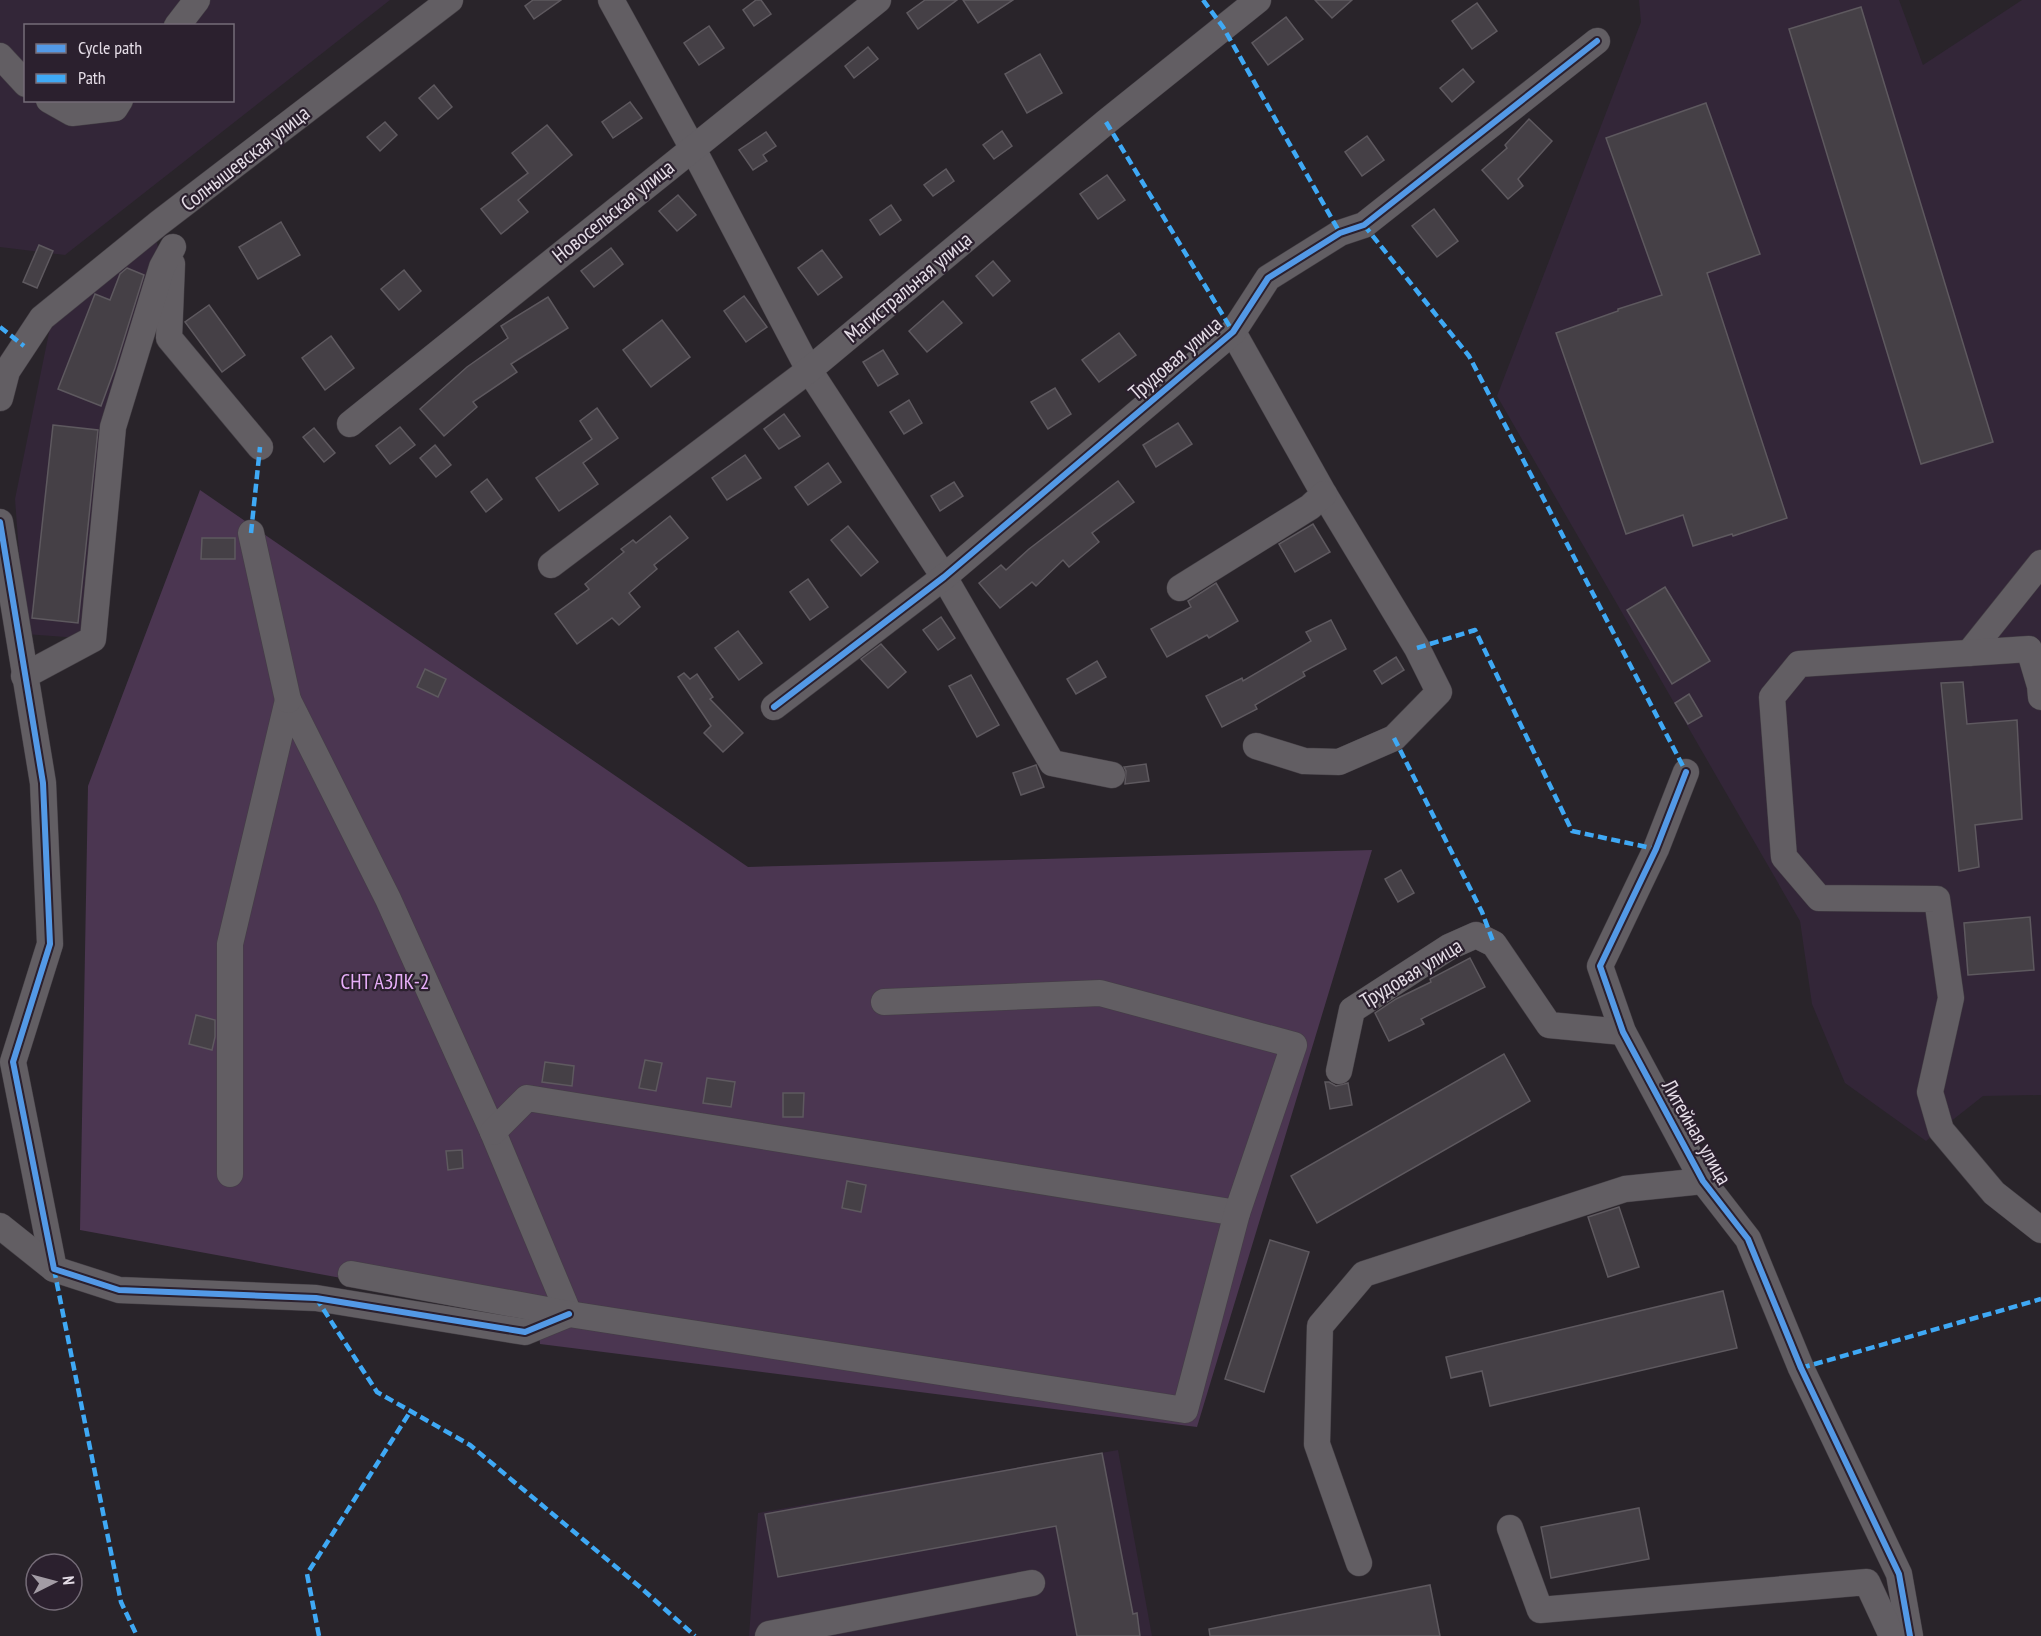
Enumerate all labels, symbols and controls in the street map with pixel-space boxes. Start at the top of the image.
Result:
legend [24,24,234,102]
text: Cycle path [78,36,142,59]
text: Path [78,66,106,89]
street label: Солнышевская улица [175,99,315,217]
street label: Новосельская улица [547,154,679,268]
street label: Магистральная улица [839,226,977,348]
street label: Трудовая улица [1123,310,1227,406]
street label: Трудовая улица [1355,932,1467,1014]
park label: СНТ АЗЛК-2 [341,968,429,995]
street label: Литейная улица [1656,1074,1738,1189]
north arrow [24,1552,84,1612]
text: N [59,1575,79,1586]

